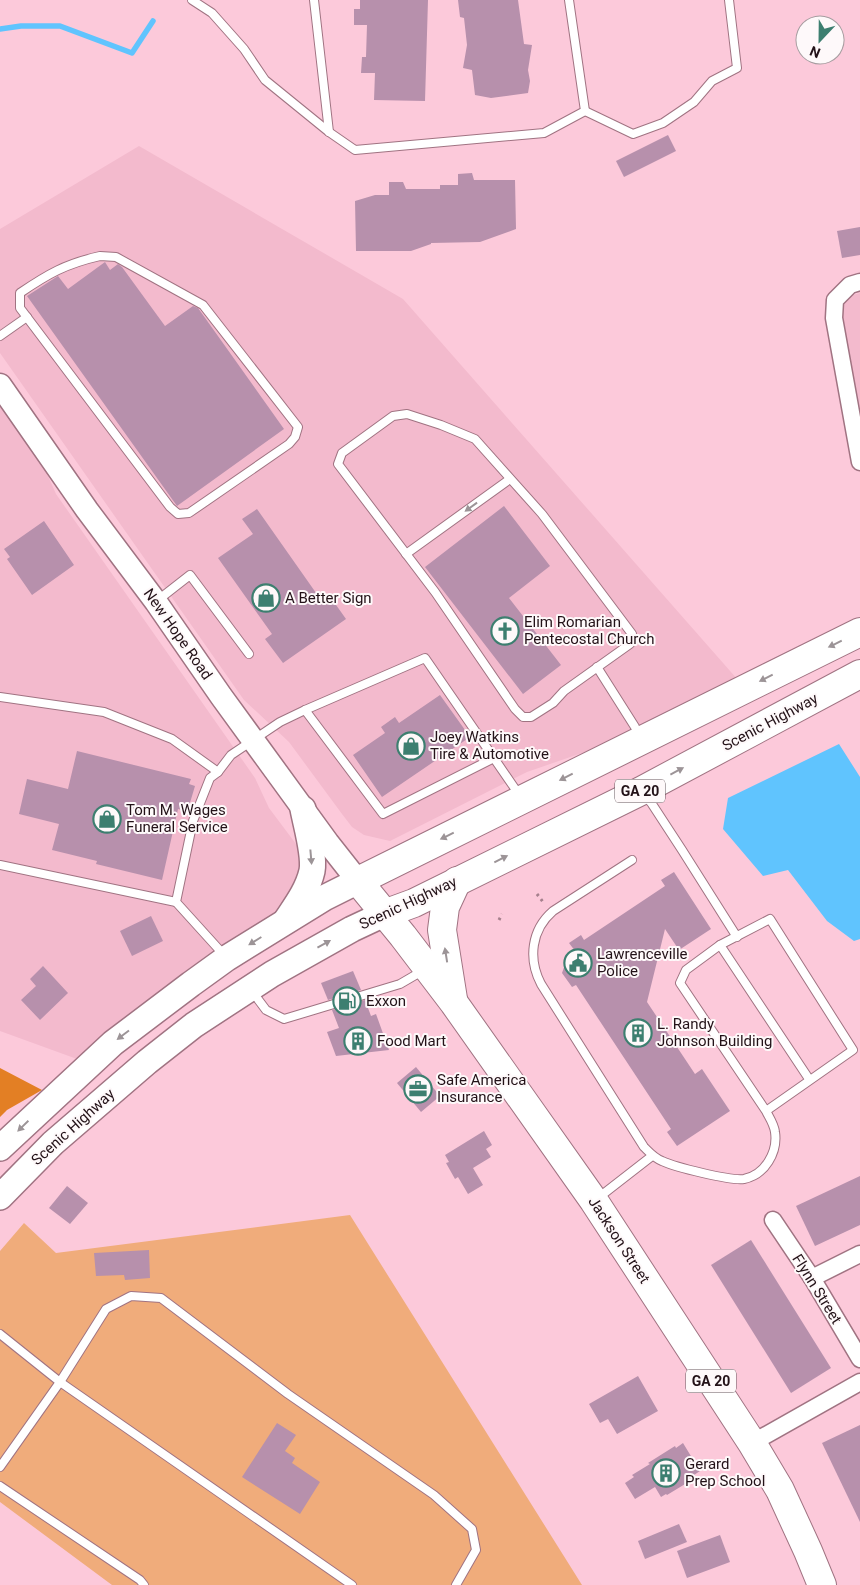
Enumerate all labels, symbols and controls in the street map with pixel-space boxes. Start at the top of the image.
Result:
north arrow [795,15,845,65]
text: N [808,43,823,61]
one-way arrow [464,502,478,512]
shop icon: A Better Sign [251,583,281,613]
street label: New Hope Road [140,585,216,683]
place label: A Better Sign [285,589,372,607]
place label: Elim Romarian Pentecostal Church [524,613,654,648]
church icon: Elim Romarian Pentecostal Church [490,616,520,646]
one-way arrow [828,640,842,648]
one-way arrow [759,674,773,682]
street label: Scenic Highway [719,689,821,755]
place label: Joey Watkins Tire & Automotive [430,728,549,763]
shop icon: Joey Watkins Tire & Automotive [396,731,426,761]
one-way arrow [670,767,684,775]
one-way arrow [558,773,573,781]
road number: GA 20 [615,779,665,802]
place label: Tom M. Wages Funeral Service [126,801,228,836]
shop icon: Tom M. Wages Funeral Service [92,804,122,834]
one-way arrow [440,832,454,840]
one-way arrow [308,849,316,865]
one-way arrow [493,855,508,863]
street label: Scenic Highway [356,873,460,933]
one-way arrow [249,936,262,945]
one-way arrow [318,940,331,949]
place label: Lawrenceville Police [597,945,688,980]
one-way arrow [441,946,449,962]
public building icon: Lawrenceville Police [563,948,593,978]
fuel station icon: Exxon [332,986,362,1016]
place label: Exxon [366,992,406,1010]
place label: L. Randy Johnson Building [657,1015,772,1050]
building icon: L. Randy Johnson Building [623,1018,653,1048]
building icon: Food Mart [343,1026,373,1056]
one-way arrow [116,1030,130,1040]
place label: Food Mart [377,1032,446,1050]
place label: Safe America Insurance [437,1071,526,1106]
office icon: Safe America Insurance [403,1074,433,1104]
street label: Scenic Highway [28,1085,118,1169]
one-way arrow [17,1120,29,1132]
street label: Jackson Street [584,1193,654,1287]
street label: Flynn Street [788,1251,846,1327]
road number: GA 20 [686,1370,736,1392]
place label: Gerard Prep School [685,1455,765,1490]
building icon: Gerard Prep School [651,1458,681,1488]

